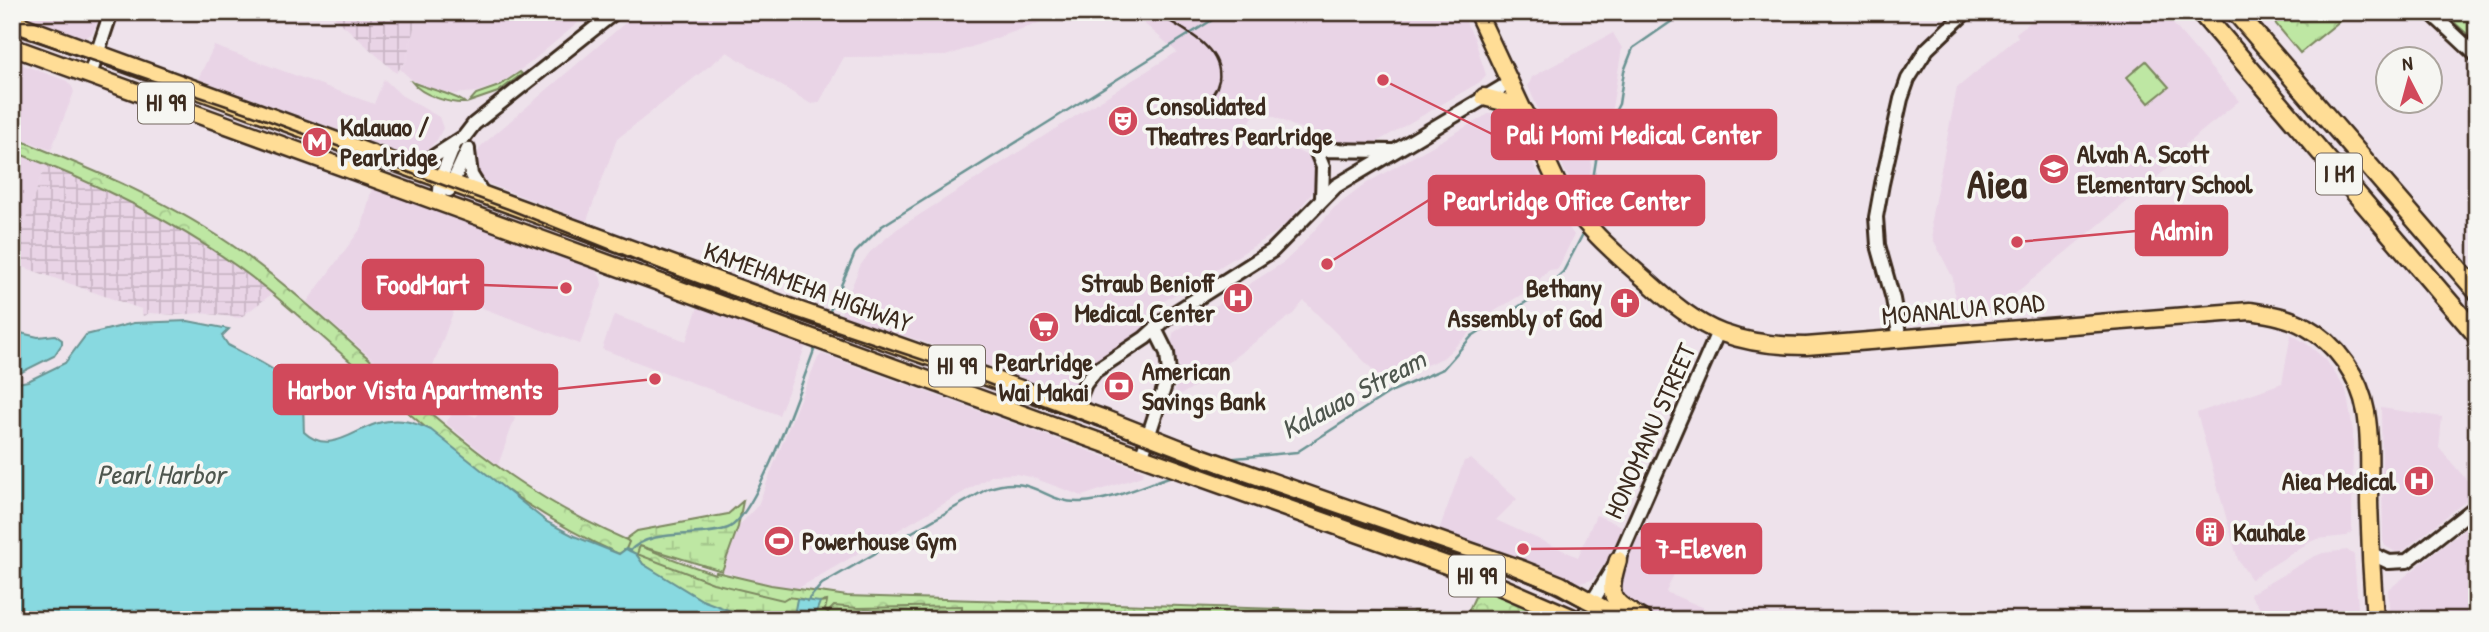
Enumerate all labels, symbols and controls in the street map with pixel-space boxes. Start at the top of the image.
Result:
north arrow [2374,46,2444,116]
text: N [2401,50,2414,77]
road number: HI 99 [138,82,194,124]
place label: Consolidated Theatres Pearlridge [1145,88,1333,154]
theatre icon: Consolidated Theatres Pearlridge [1106,104,1140,138]
place label: Kalauao / Pearlridge [340,109,439,175]
callout: Pali Momi Medical Center [1492,110,1776,159]
text: Pali Momi Medical Center [1506,115,1762,153]
metro station icon: Kalauao / Pearlridge [300,125,334,159]
place label: Alvah A. Scott Elementary School [2077,136,2254,202]
school or university icon: Alvah A. Scott Elementary School [2037,152,2071,186]
road number: I H1 [2316,154,2362,194]
district label: Aiea [1967,156,2027,210]
callout: Pearlridge Office Center [1429,176,1704,225]
text: Pearlridge Office Center [1443,181,1691,220]
callout: Admin [2136,206,2227,255]
text: Admin [2151,211,2213,249]
street label: KAMEHAMEHA HIGHWAY [699,233,918,341]
callout: FoodMart [363,260,483,309]
text: FoodMart [376,265,470,303]
place label: Straub Benioff Medical Center [1074,265,1216,330]
place label: Bethany Assembly of God [1448,270,1603,336]
hospital icon: Straub Benioff Medical Center [1221,281,1255,315]
street label: MOANALUA ROAD [1880,284,2046,333]
church icon: Bethany Assembly of God [1608,286,1642,320]
supermarket icon: Pearlridge Wai Makai [1027,310,1061,344]
street label: HONOMANU STREET [1595,337,1704,524]
water label: Kalauao Stream [1274,340,1433,448]
place label: Pearlridge Wai Makai [995,344,1094,409]
road number: HI 99 [929,346,985,386]
place label: American Savings Bank [1142,353,1266,419]
callout: Harbor Vista Apartments [274,365,557,414]
bank icon: American Savings Bank [1102,369,1136,403]
text: Harbor Vista Apartments [287,370,543,409]
water label: Pearl Harbor [97,455,229,493]
place label: Aiea Medical [2282,463,2397,498]
hospital icon: Aiea Medical [2402,464,2436,498]
place label: Kauhale [2233,514,2306,549]
building icon: Kauhale [2193,515,2227,549]
place label: Powerhouse Gym [802,523,957,559]
sports icon: Powerhouse Gym [762,524,796,558]
callout: 7-Eleven [1642,524,1761,573]
text: 7-Eleven [1654,529,1747,567]
road number: HI 99 [1449,556,1505,596]

